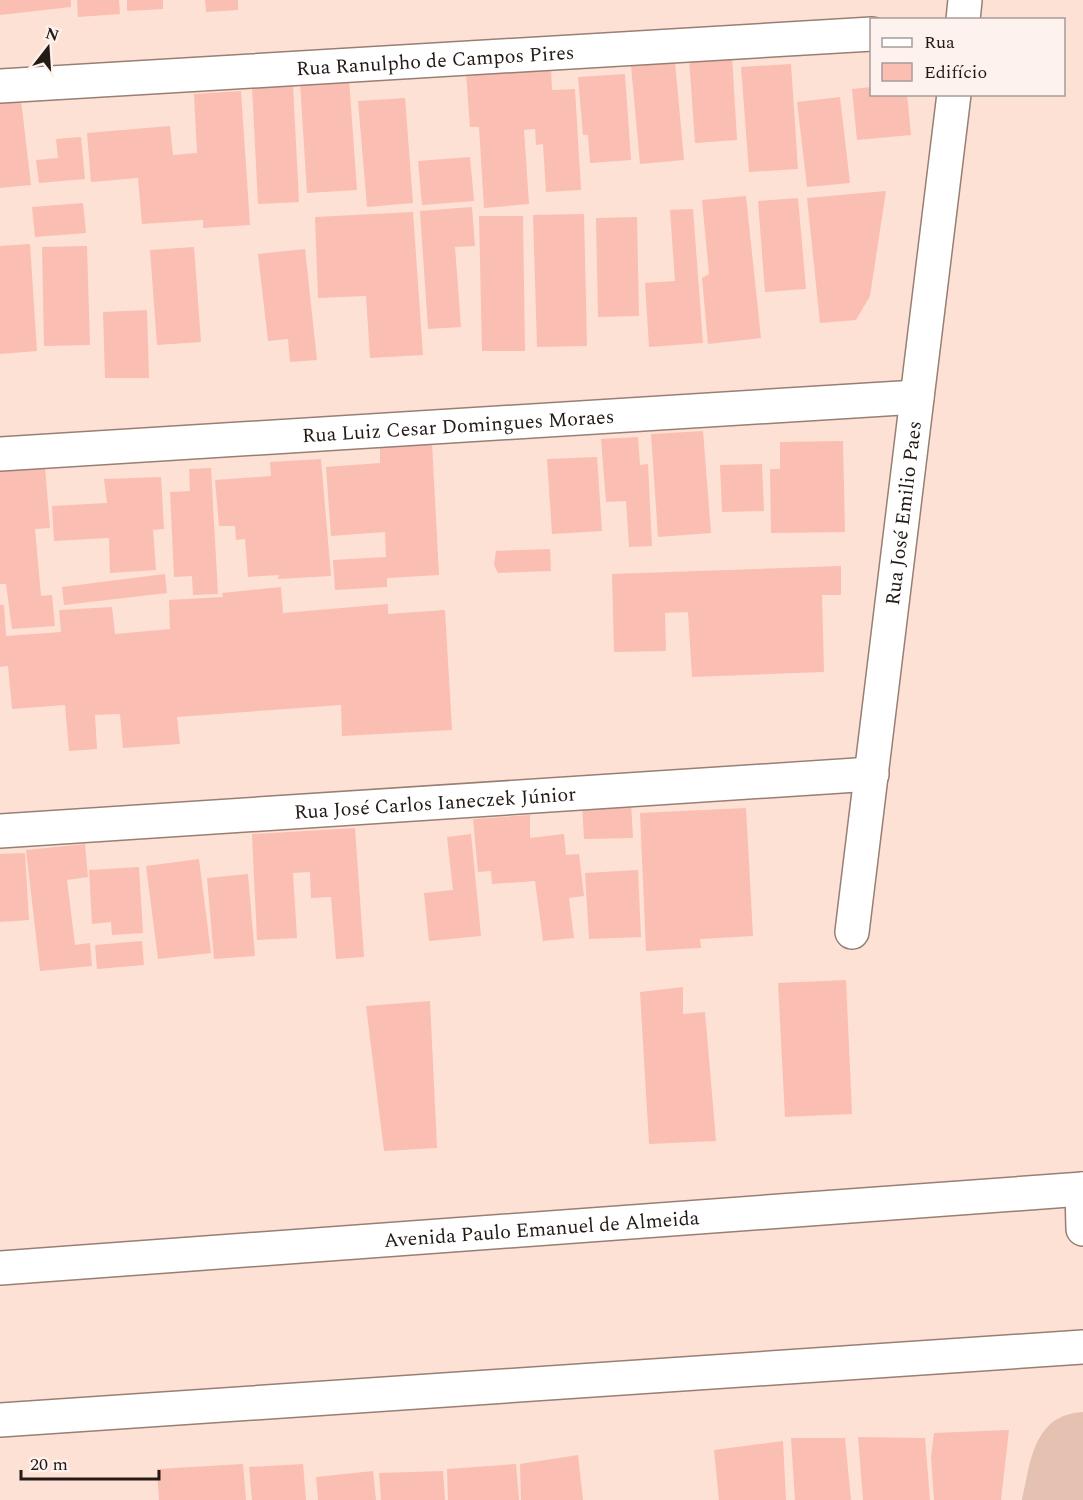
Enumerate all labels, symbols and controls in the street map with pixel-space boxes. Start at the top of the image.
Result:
north arrow [18,18,78,78]
legend [870,18,1065,96]
text: N [42,21,62,48]
text: Rua [924,29,955,56]
street label: Rua Ranulpho de Campos Pires [295,38,575,84]
text: Edifício [924,59,987,86]
street label: Rua Luiz Cesar Domingues Moraes [301,402,615,451]
street label: Rua José Emilio Paes [878,419,930,607]
street label: Rua José Carlos Ianeczek Júnior [293,779,577,828]
street label: Avenida Paulo Emanuel de Almeida [383,1203,701,1256]
scale bar [21,1443,159,1481]
text: 20 m [30,1451,68,1478]

